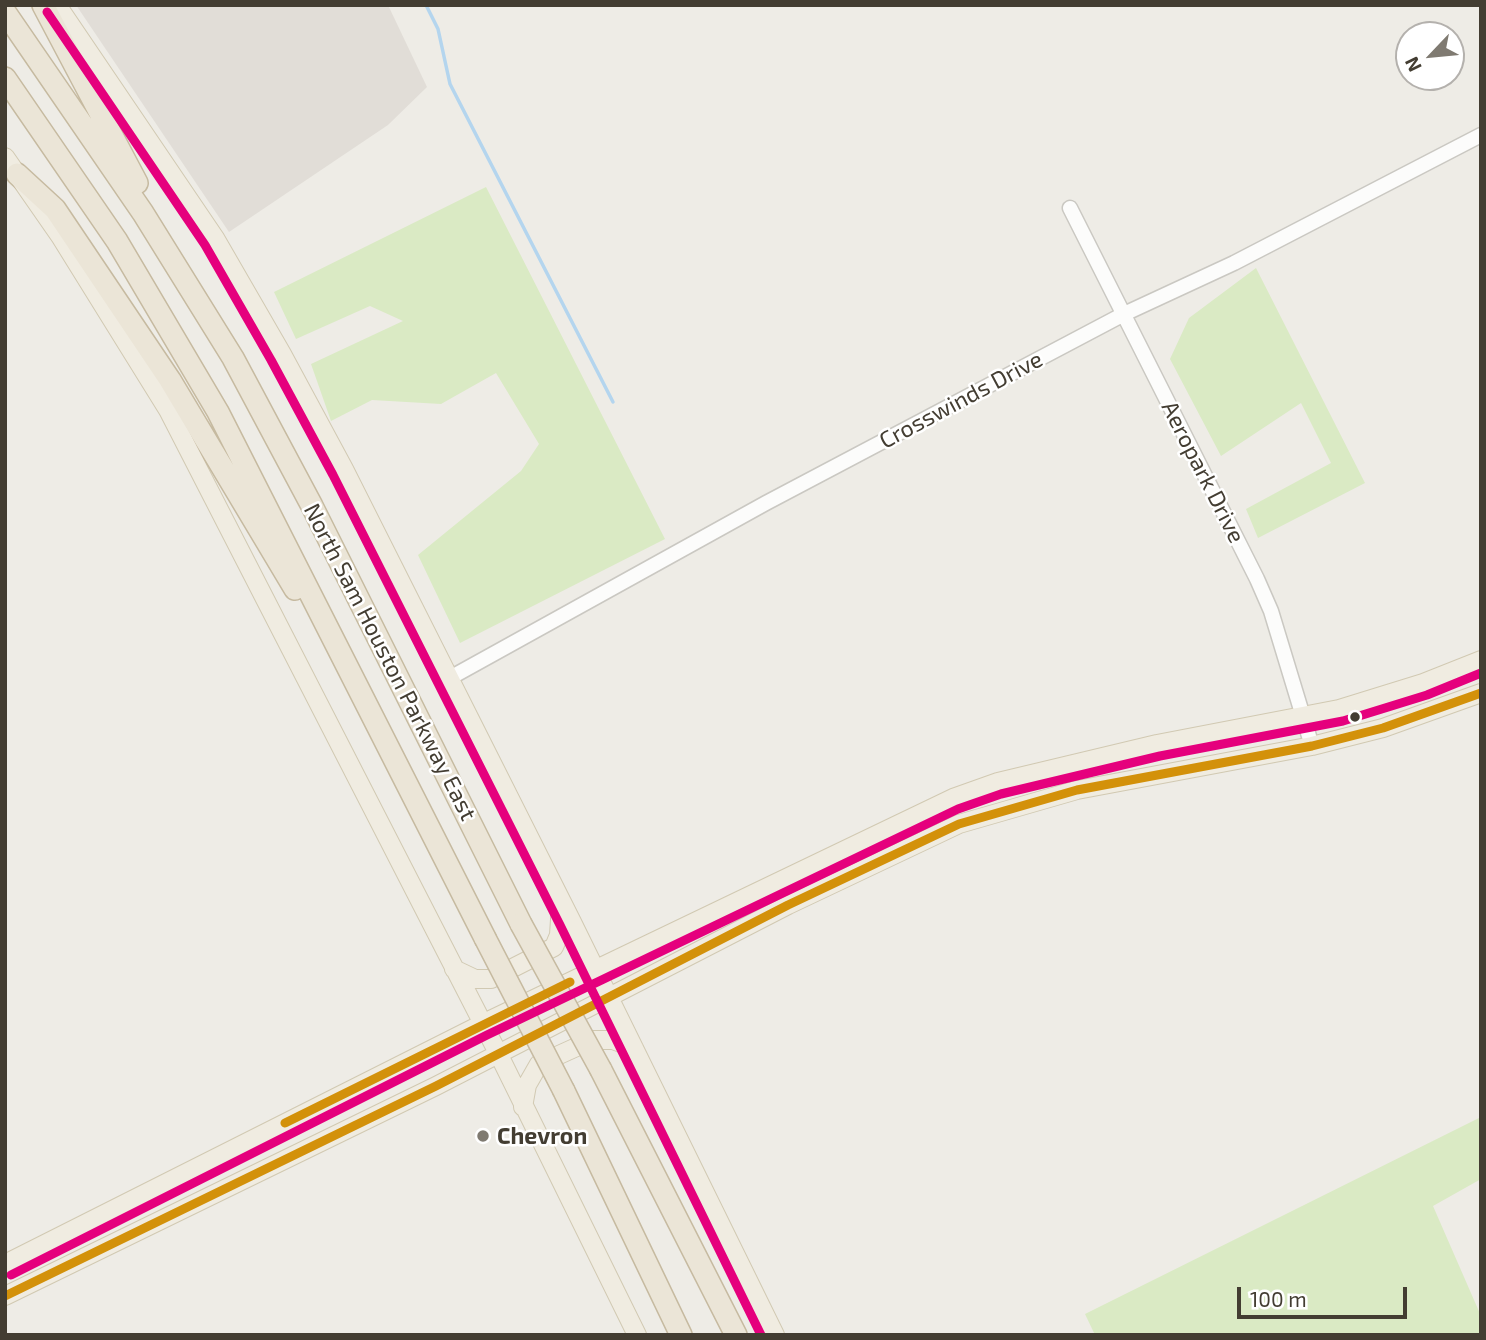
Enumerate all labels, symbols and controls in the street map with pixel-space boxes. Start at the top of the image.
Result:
north arrow [1395,21,1465,91]
text: N [1399,53,1426,76]
street label: Crosswinds Drive [875,345,1047,455]
street label: Aeropark Drive [1155,397,1251,547]
street label: North Sam Houston Parkway East [298,499,482,825]
unlabelled marker [1348,710,1362,724]
place label: Chevron [497,1122,587,1150]
marker: Chevron [475,1128,491,1144]
scale bar [1241,1274,1411,1318]
text: 100 m [1250,1286,1307,1311]

